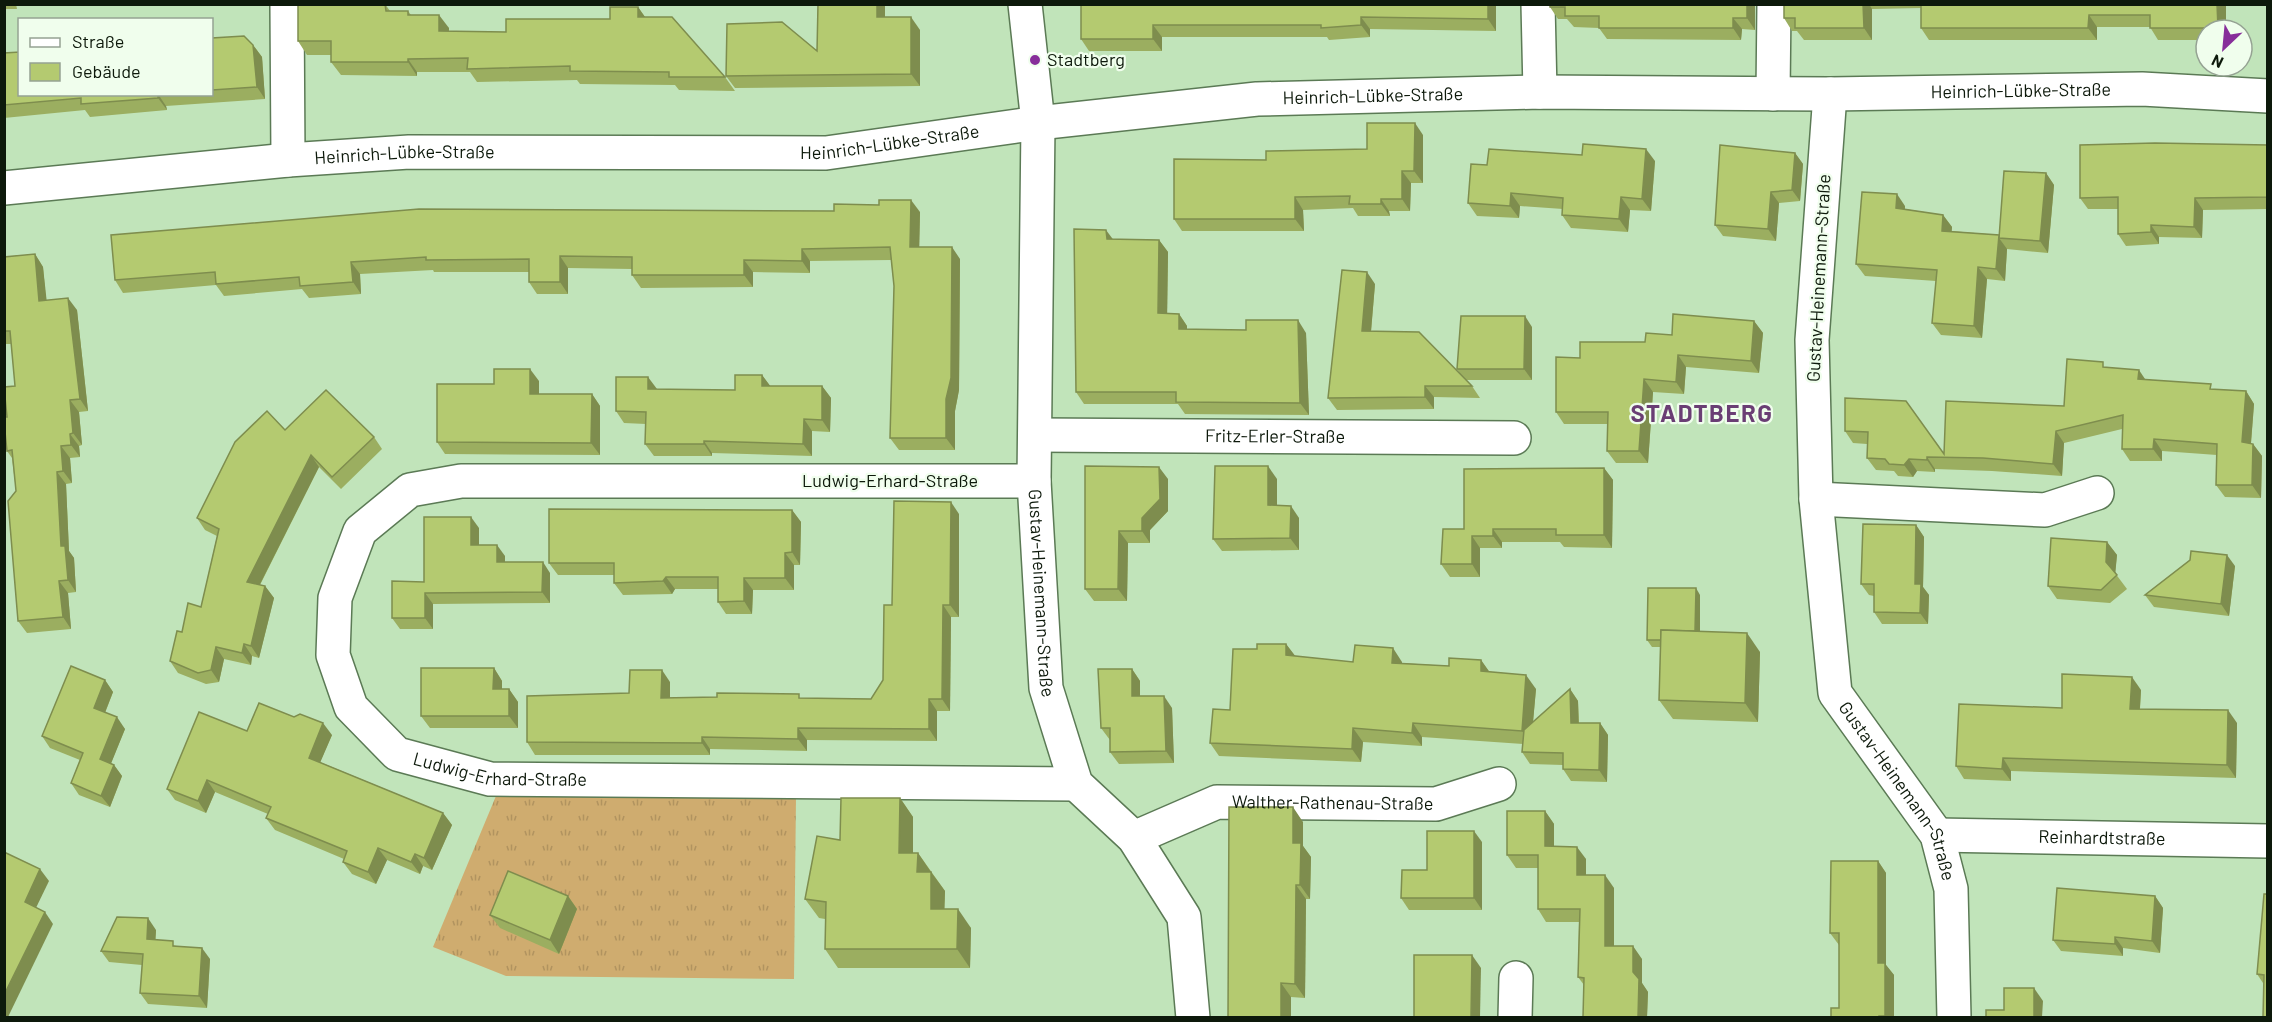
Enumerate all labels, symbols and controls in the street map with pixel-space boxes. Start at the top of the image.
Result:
legend [18,18,213,96]
north arrow [2194,18,2254,78]
text: Straße [72,30,124,52]
place label: Stadtberg [1047,48,1125,70]
text: N [2208,51,2226,73]
marker: Stadtberg [1028,53,1042,67]
text: Gebäude [72,60,141,82]
street label: Heinrich-Lübke-Straße [1930,77,2111,102]
street label: Heinrich-Lübke-Straße [1282,82,1463,108]
street label: Heinrich-Lübke-Straße [800,119,980,163]
street label: Heinrich-Lübke-Straße [314,140,495,168]
street label: Gustav-Heinemann-Straße [1802,173,1834,383]
district label: STADTBERG [1631,398,1773,427]
street label: Fritz-Erler-Straße [1205,424,1345,447]
street label: Ludwig-Erhard-Straße [802,469,978,491]
street label: Gustav-Heinemann-Straße [1024,488,1060,700]
street label: Gustav-Heinemann-Straße [1835,697,1960,883]
street label: Ludwig-Erhard-Straße [411,747,587,790]
street label: Walther-Rathenau-Straße [1232,790,1433,814]
street label: Reinhardtstraße [2038,825,2166,849]

